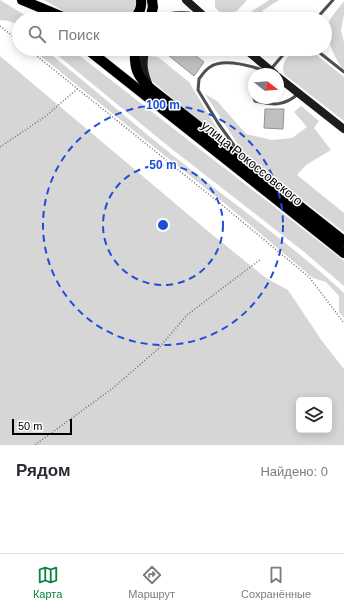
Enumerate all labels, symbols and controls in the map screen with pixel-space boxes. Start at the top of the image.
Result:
search box [12,12,332,56]
icon: search [26,23,48,45]
text: Поиск [58,26,100,43]
north arrow [248,68,284,104]
text: 100 m [146,98,180,112]
street label: улица Рокоссовского [198,117,306,209]
text: 50 m [149,158,177,172]
centre of rings [156,218,170,232]
map controls [296,397,332,433]
button: layers [296,397,332,433]
scale bar [12,417,72,436]
text: 50 m [18,420,42,432]
text: Рядом [16,461,71,480]
text: Найдено: 0 [260,464,328,479]
tab: Карта [33,564,62,600]
tab: Маршрут [128,564,175,600]
tab: Сохранённые [241,564,311,600]

